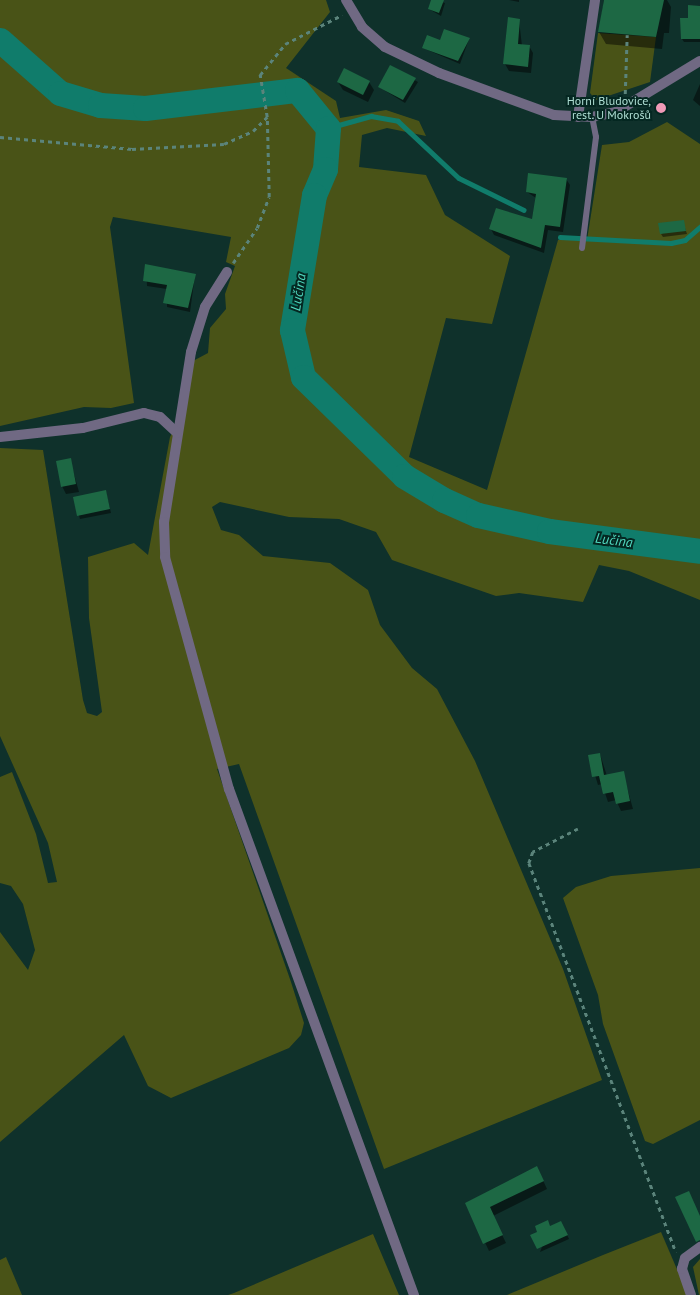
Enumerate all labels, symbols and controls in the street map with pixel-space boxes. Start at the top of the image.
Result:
place label: Horní Bludovice, rest. U Mokrošů [567,94,651,122]
marker: Horní Bludovice, rest. U Mokrošů [655,102,667,114]
water label: Lučina [287,272,309,312]
water label: Lučina [594,529,634,551]

